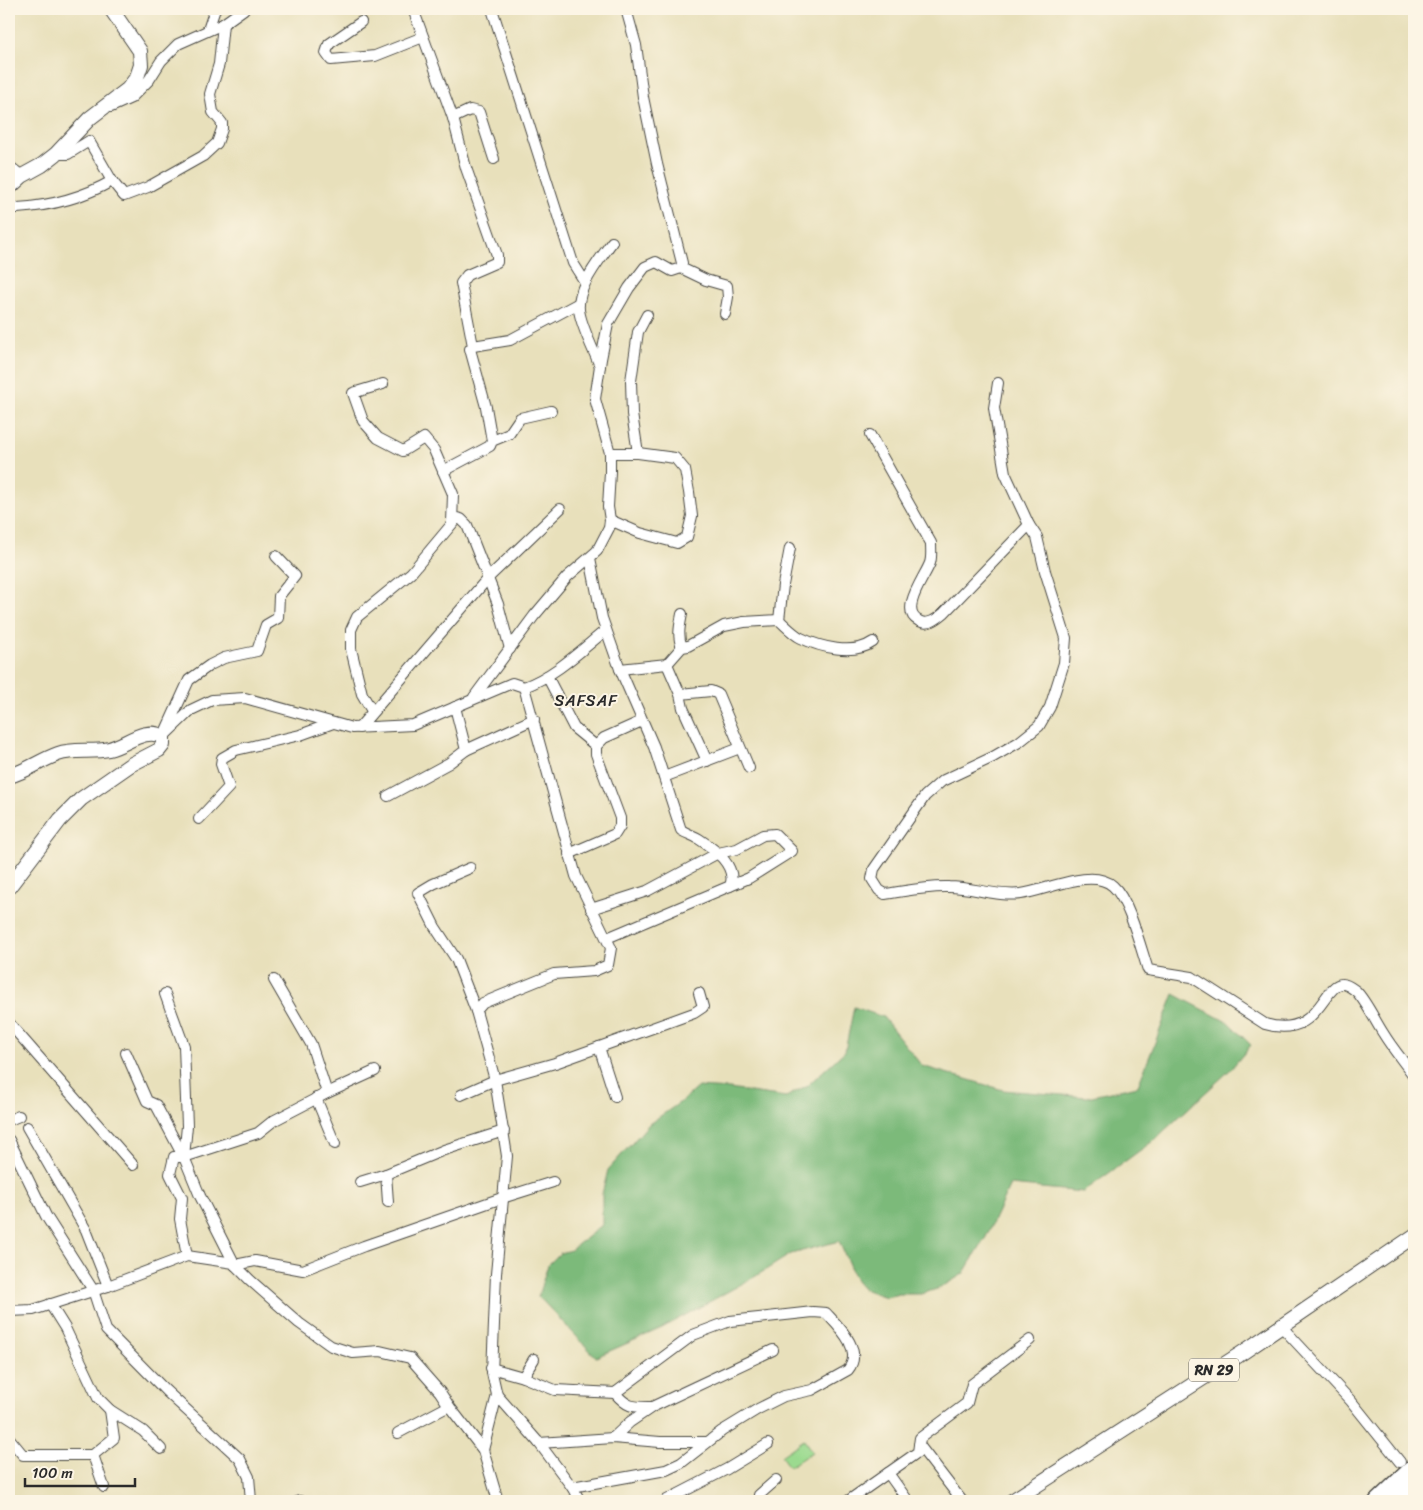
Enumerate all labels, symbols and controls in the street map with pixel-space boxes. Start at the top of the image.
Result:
district label: SAFSAF [554,686,618,715]
road number: RN 29 [1189,1358,1239,1382]
scale bar [25,1455,135,1487]
text: 100 m [32,1460,73,1486]

